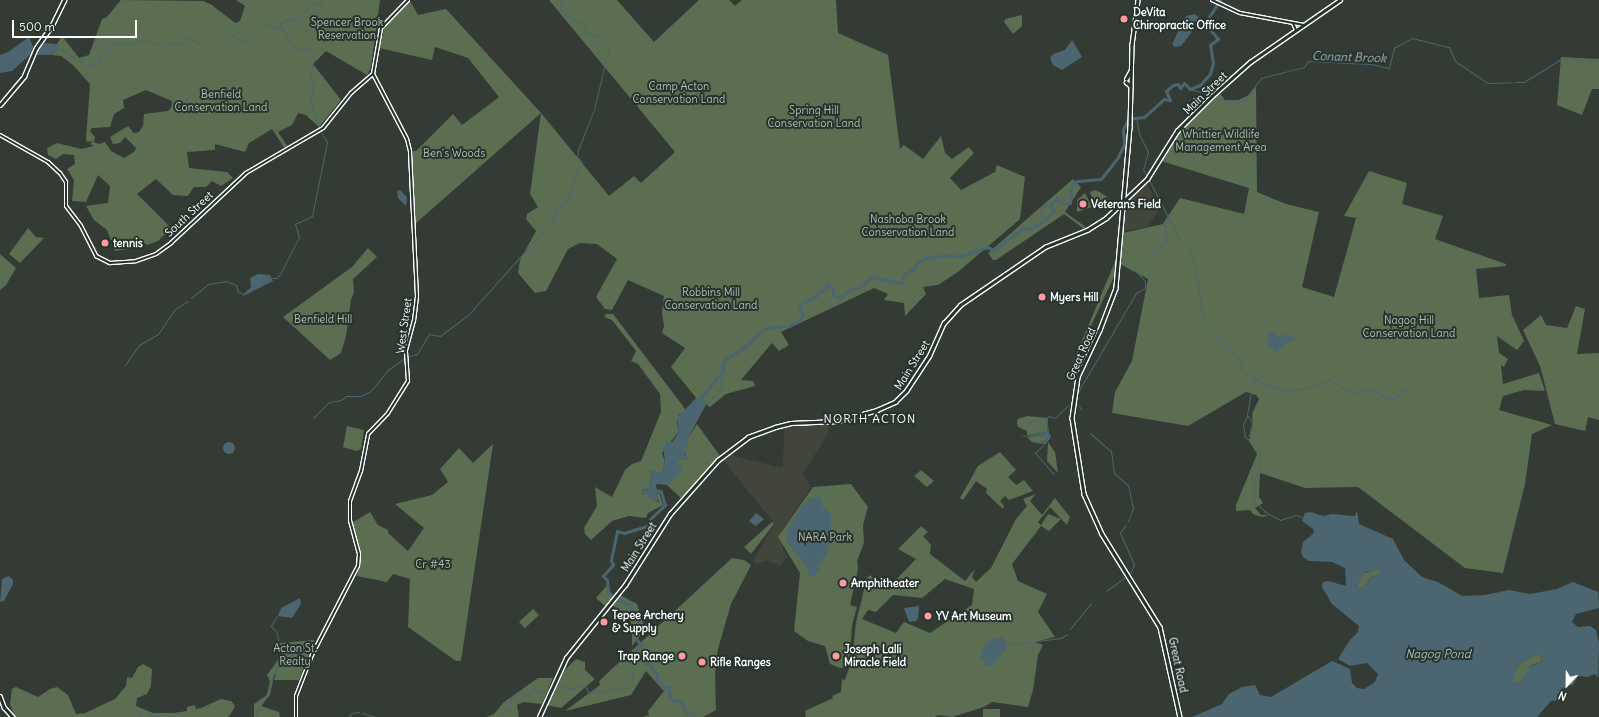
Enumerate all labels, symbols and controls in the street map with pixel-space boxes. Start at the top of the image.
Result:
place label: DeVita Chiropractic Office [1133,6,1226,32]
scale bar [14,12,139,38]
marker: DeVita Chiropractic Office [1118,13,1130,25]
park label: Spencer Brook Reservation [311,16,383,42]
text: 500 m [19,19,55,34]
water label: Conant Brook [1312,49,1386,65]
street label: Main Street [1180,69,1230,117]
park label: Camp Acton Conservation Land [632,80,726,106]
park label: Benfield Conservation Land [174,88,268,114]
park label: Spring Hill Conservation Land [767,104,861,130]
park label: Whittier Wildlife Management Area [1175,128,1267,154]
park label: Ben's Woods [423,146,485,160]
street label: South Street [162,188,216,240]
place label: Veterans Field [1091,197,1161,211]
marker: Veterans Field [1078,199,1088,209]
park label: Nashoba Brook Conservation Land [861,213,955,239]
place label: tennis [113,236,143,250]
marker: tennis [100,238,110,248]
park label: Robbins Mill Conservation Land [664,286,758,312]
place label: Myers Hill [1050,290,1098,304]
marker: Myers Hill [1037,292,1047,302]
street label: West Street [394,297,414,355]
park label: Benfield Hill [294,312,352,326]
park label: Nagog Hill Conservation Land [1362,314,1456,340]
street label: Great Road [1063,326,1099,382]
street label: Main Street [892,338,932,392]
district label: NORTH ACTON [824,412,916,426]
street label: Main Street [619,520,659,574]
park label: NARA Park [798,530,852,544]
park label: Cr #43 [415,557,451,571]
place label: Amphitheater [851,576,919,590]
marker: Amphitheater [838,578,848,588]
place label: Tepee Archery & Supply [612,609,684,635]
place label: YV Art Museum [936,609,1012,623]
marker: YV Art Museum [923,611,933,621]
marker: Tepee Archery & Supply [599,617,609,627]
street label: Great Road [1166,636,1190,694]
park label: Acton St. Realty [273,642,317,668]
place label: Joseph Lalli Miracle Field [844,643,906,669]
water label: Nagog Pond [1405,647,1471,661]
place label: Trap Range [618,649,674,663]
marker: Trap Range [677,651,687,661]
marker: Joseph Lalli Miracle Field [831,651,841,661]
place label: Rifle Ranges [710,655,771,669]
marker: Rifle Ranges [697,657,707,667]
north arrow [1547,665,1587,705]
text: N [1556,688,1569,704]

